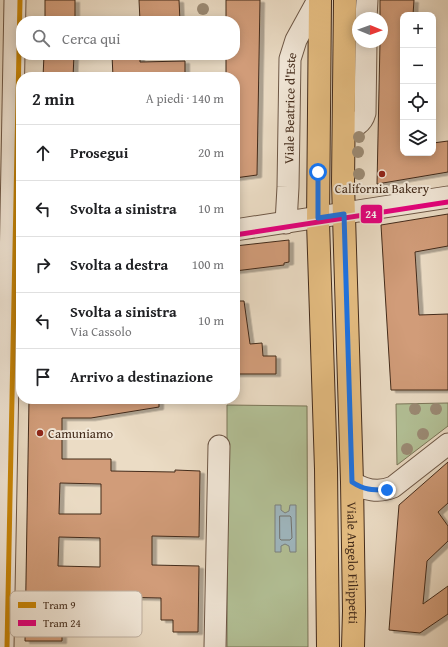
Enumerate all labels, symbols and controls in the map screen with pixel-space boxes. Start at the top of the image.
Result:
north arrow [352,12,388,48]
map controls [400,12,436,156]
button: + [400,12,436,48]
search box [16,16,240,60]
icon: search [30,27,52,49]
text: Cerca qui [62,28,120,49]
button: − [400,48,436,84]
street label: Viale Beatrice d'Este [279,50,302,164]
button: locate [400,84,436,120]
text: 2 min [32,86,74,111]
text: A piedi · 140 m [146,89,224,108]
button: layers [400,120,436,156]
icon: ahead [32,142,54,164]
text: Prosegui [70,142,128,163]
text: 20 m [198,143,224,162]
route start [309,163,327,181]
marker: California Bakery [377,169,387,179]
place label: California Bakery [335,179,430,198]
icon: left [32,198,54,220]
text: Svolta a sinistra [70,198,177,219]
text: 10 m [198,199,224,218]
line badge: 24 [360,204,383,224]
text: 24 [365,206,377,222]
icon: right [32,254,54,276]
text: Svolta a destra [70,254,168,275]
text: 100 m [192,255,224,274]
text: Svolta a sinistra [70,301,177,322]
icon: left [32,310,54,332]
text: 10 m [198,311,224,330]
text: Via Cassolo [70,322,132,341]
icon: arrive [32,366,54,388]
text: Arrivo a destinazione [70,366,213,387]
place label: Camuniamo [48,424,114,443]
marker: Camuniamo [35,428,45,438]
route end [378,481,396,499]
street label: Viale Angelo Filippetti [342,502,363,625]
legend [10,591,142,637]
text: Tram 9 [43,597,76,613]
text: Tram 24 [43,615,81,631]

